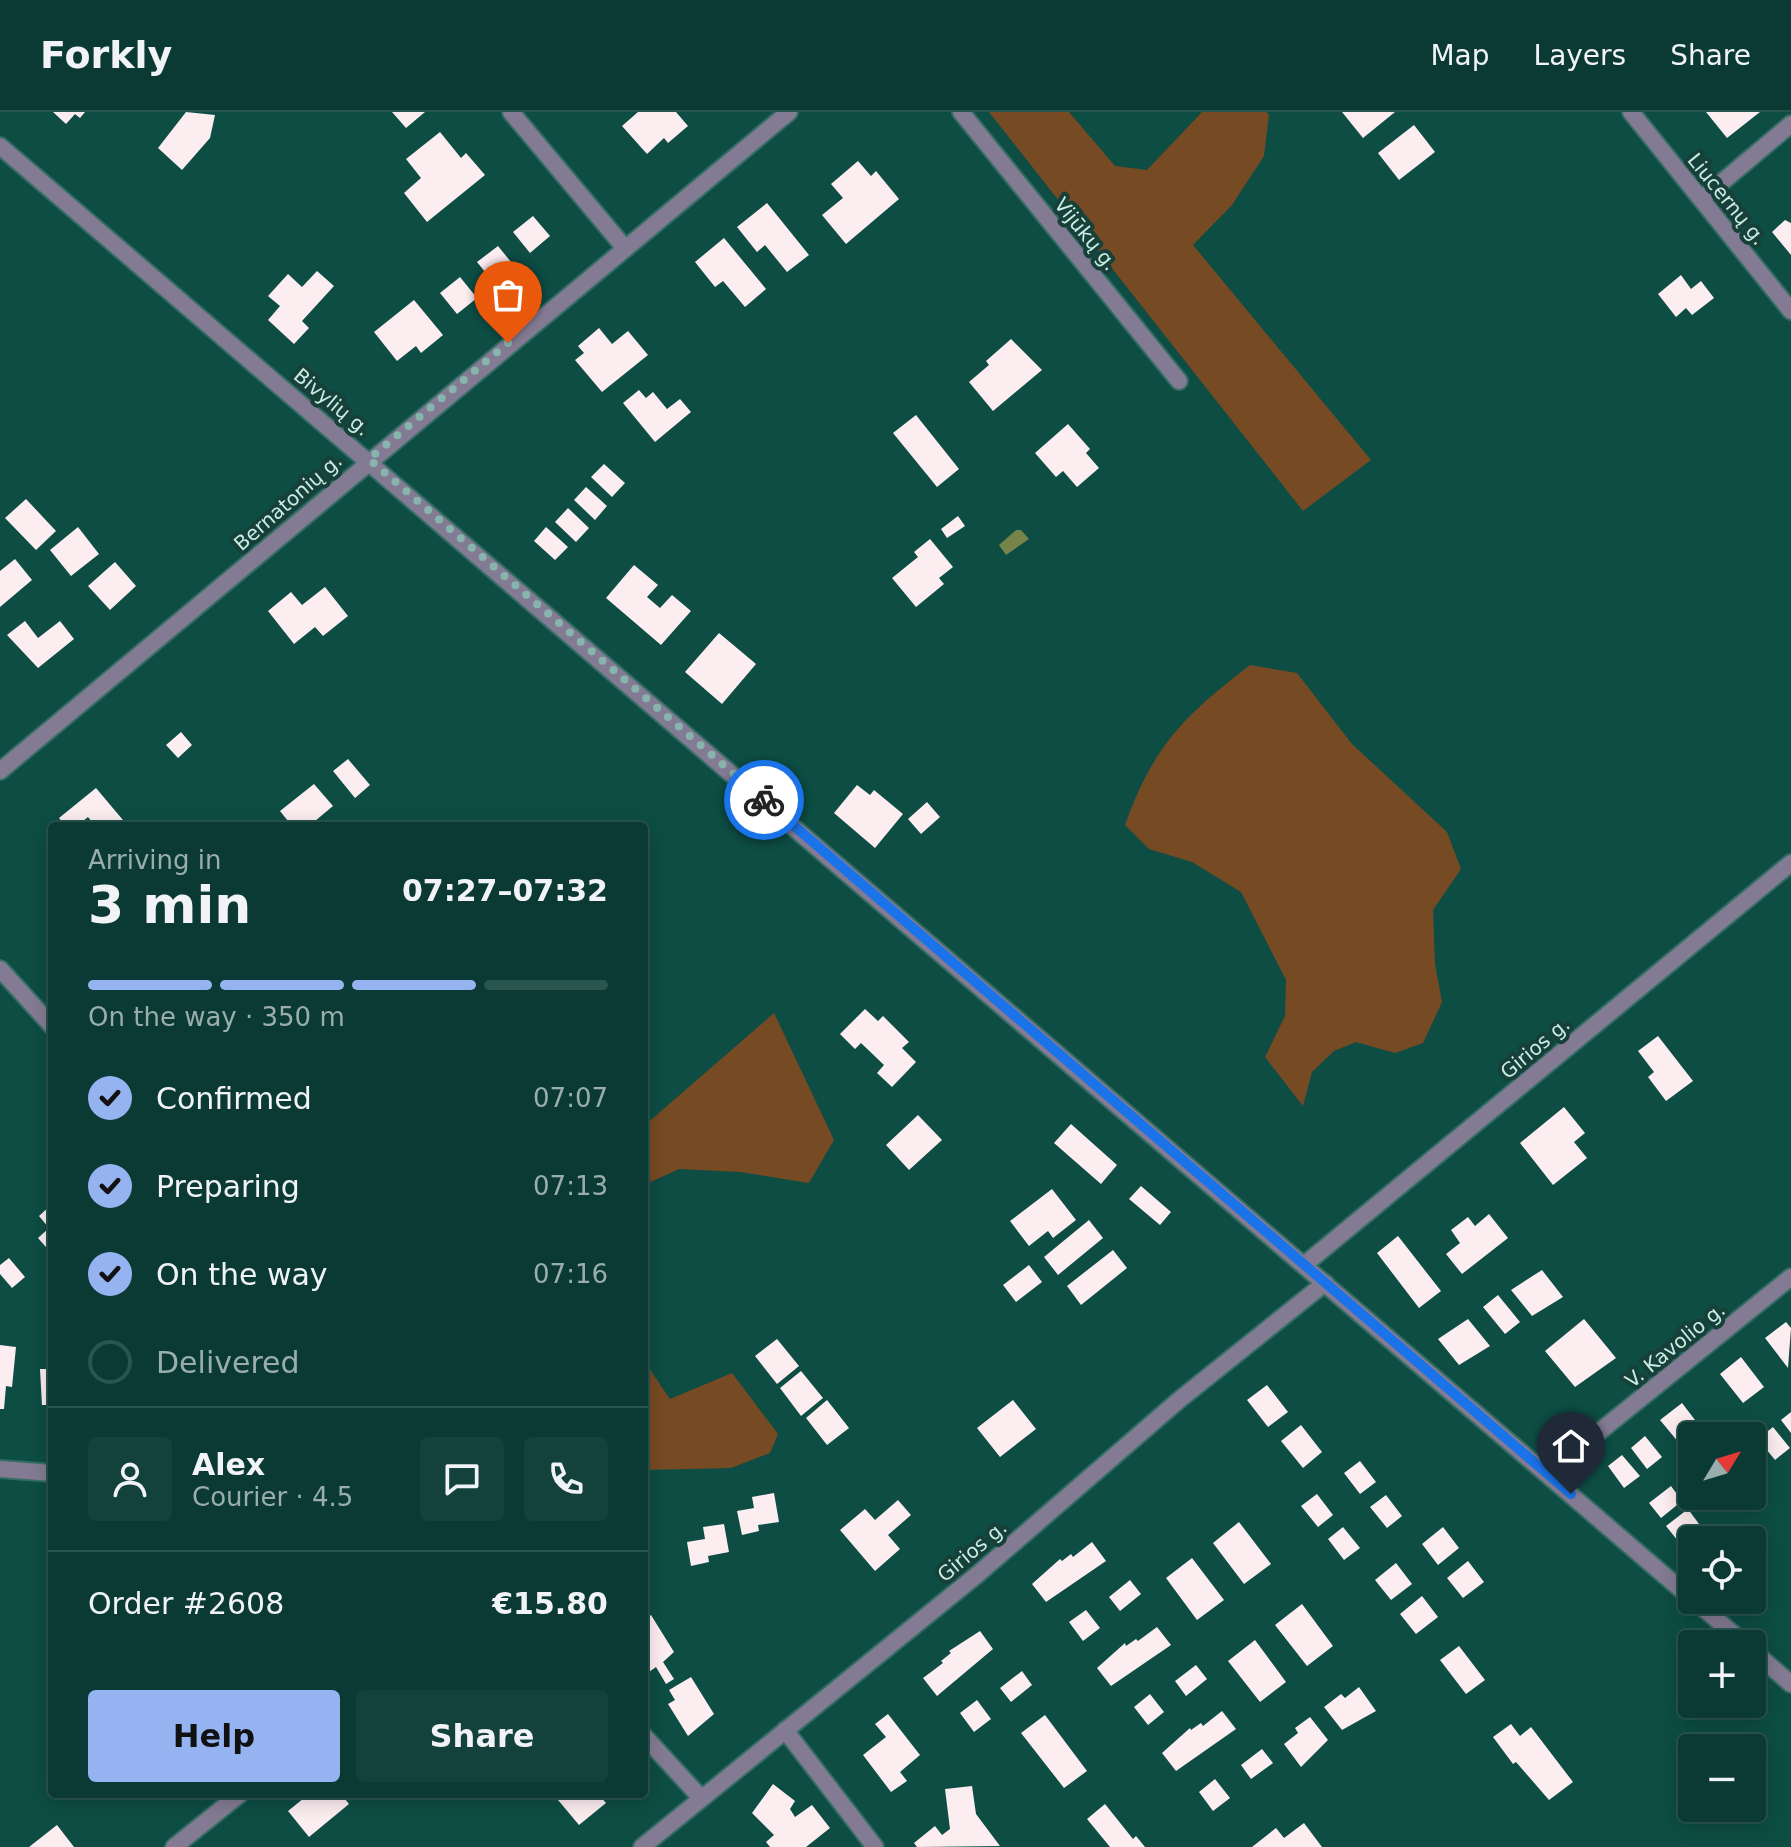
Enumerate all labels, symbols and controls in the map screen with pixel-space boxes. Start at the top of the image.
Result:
text: Forkly [40,33,172,77]
text: Map [1430,39,1490,72]
text: Layers [1534,39,1626,72]
text: Share [1670,39,1751,72]
street label: Liucernų g. [1683,148,1771,250]
street label: Vijūkų g. [1049,193,1123,275]
pin [474,261,542,343]
icon: bag [486,273,530,317]
street label: Bivylių g. [289,363,375,441]
street label: Bernatonių g. [229,449,347,555]
courier [724,760,804,840]
icon: bike [742,778,786,822]
text: Arriving in [88,845,222,875]
text: 07:27–07:32 [402,873,608,908]
text: 3 min [88,875,251,935]
text: On the way · 350 m [88,1002,345,1032]
street label: Girios g. [1496,1012,1574,1084]
icon: check [88,1076,132,1120]
text: Confirmed [156,1081,312,1116]
text: 07:07 [533,1083,608,1113]
icon: check [88,1164,132,1208]
text: Preparing [156,1169,300,1204]
text: 07:13 [533,1171,608,1201]
icon: check [88,1252,132,1296]
text: On the way [156,1257,328,1292]
text: 07:16 [533,1259,608,1289]
street label: V. Kavolio g. [1620,1297,1730,1393]
text: Delivered [156,1345,300,1380]
pin [1537,1412,1605,1494]
north arrow [1678,1422,1766,1510]
map controls [1678,1422,1766,1822]
icon: home [1549,1424,1593,1468]
button: person [88,1437,172,1521]
button: chat [420,1437,504,1521]
button: phone [524,1437,608,1521]
text: Alex [192,1447,265,1482]
text: Courier · 4.5 [192,1482,353,1512]
street label: Girios g. [933,1515,1011,1587]
button: locate [1678,1526,1766,1614]
text: Order #2608 [88,1586,284,1621]
text: €15.80 [492,1586,608,1621]
button: + [1678,1630,1766,1718]
button: Help [88,1690,340,1782]
button: Share [356,1690,608,1782]
button: − [1678,1734,1766,1822]

